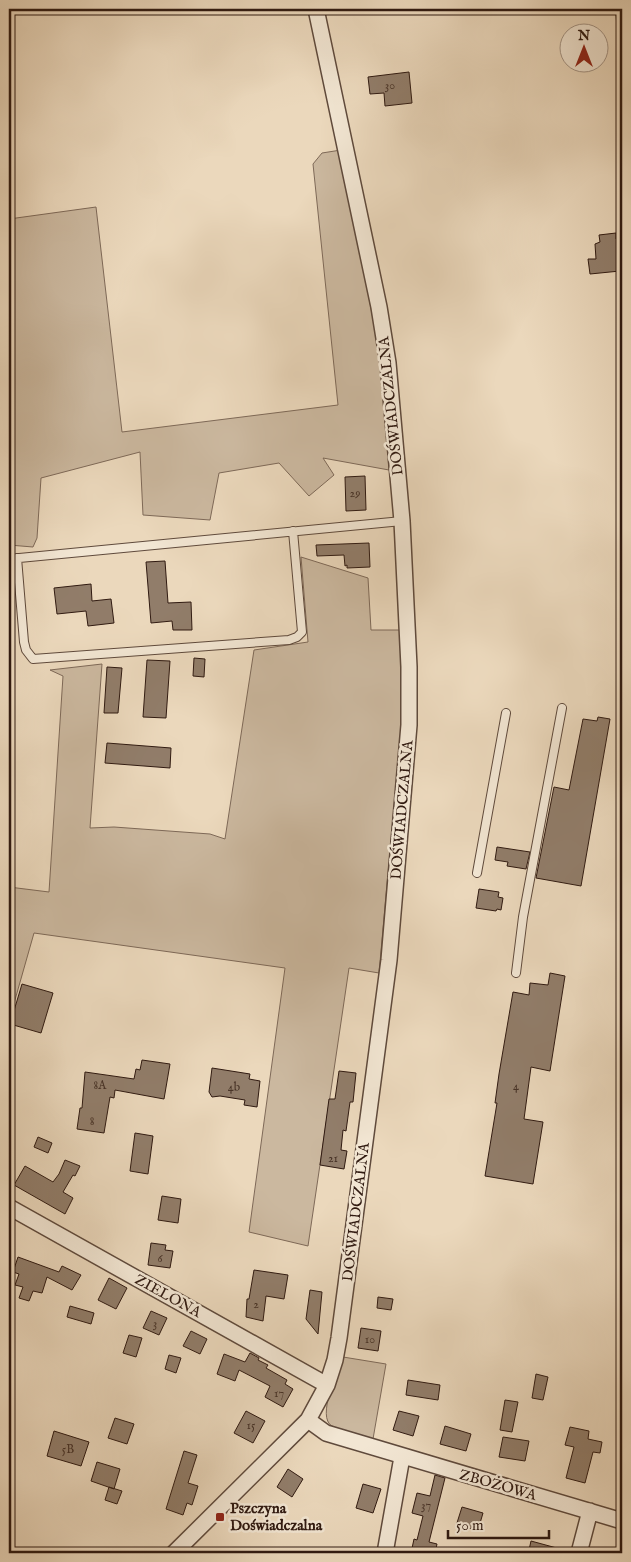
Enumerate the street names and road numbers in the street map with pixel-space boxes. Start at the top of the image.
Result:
street label: DOŚWIADCZALNA [374,335,408,477]
street label: DOŚWIADCZALNA [386,739,418,880]
street label: DOŚWIADCZALNA [338,1141,374,1283]
street label: ZIELONA [131,1270,205,1322]
street label: ZBOŻOWA [457,1465,540,1505]

